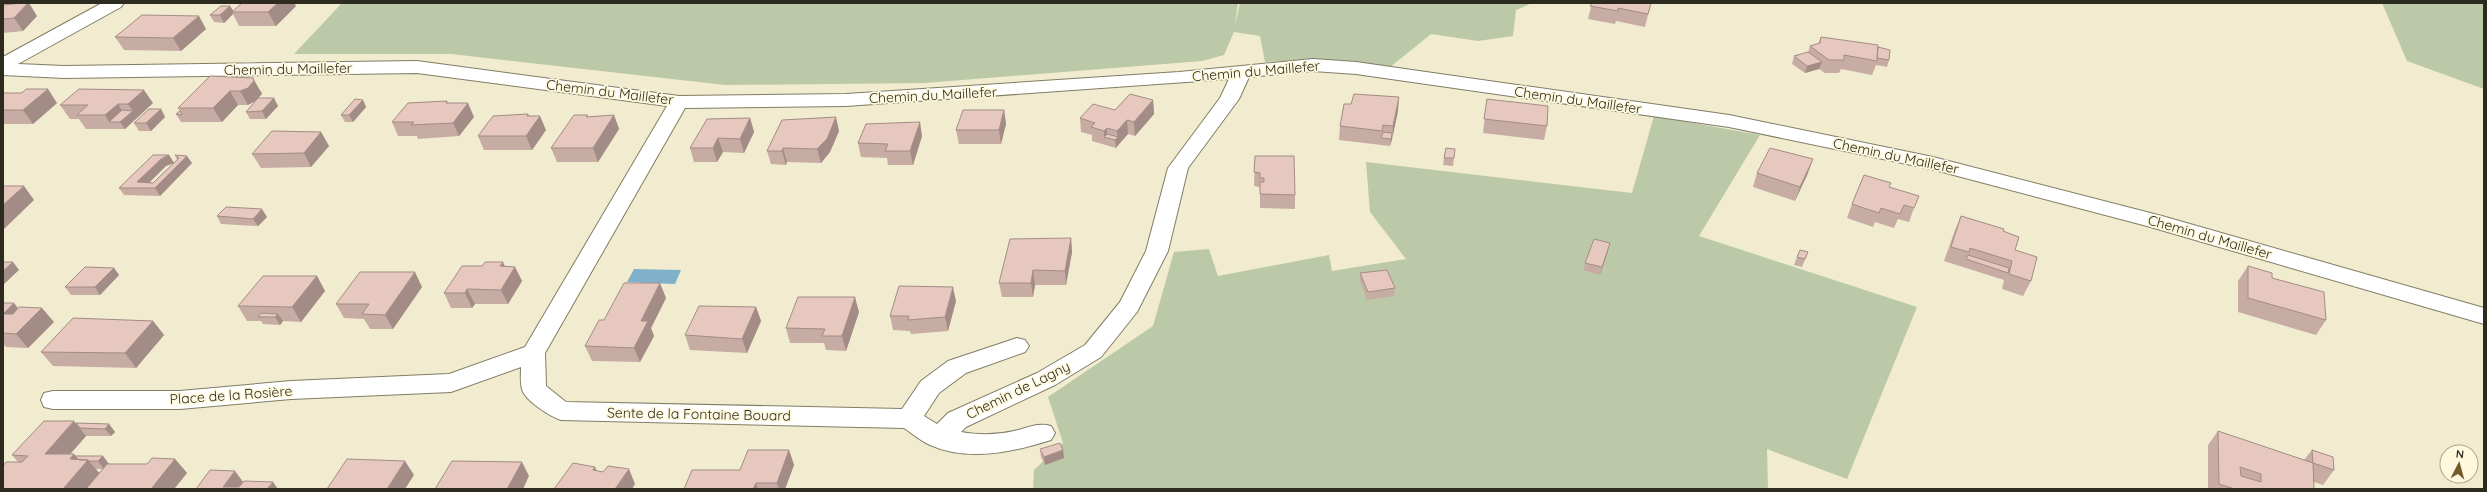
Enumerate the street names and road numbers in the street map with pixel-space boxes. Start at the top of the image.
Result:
street label: Chemin du Maillefer [1191,56,1321,86]
street label: Chemin du Maillefer [224,59,353,79]
street label: Chemin du Maillefer [545,75,675,109]
street label: Chemin du Maillefer [1513,82,1643,118]
street label: Chemin du Maillefer [868,83,998,107]
street label: Chemin du Maillefer [1831,134,1961,178]
street label: Chemin du Maillefer [2146,211,2275,263]
street label: Chemin de Lagny [963,357,1073,423]
street label: Place de la Rosière [169,382,293,408]
street label: Sente de la Fontaine Bouard [607,403,791,425]

